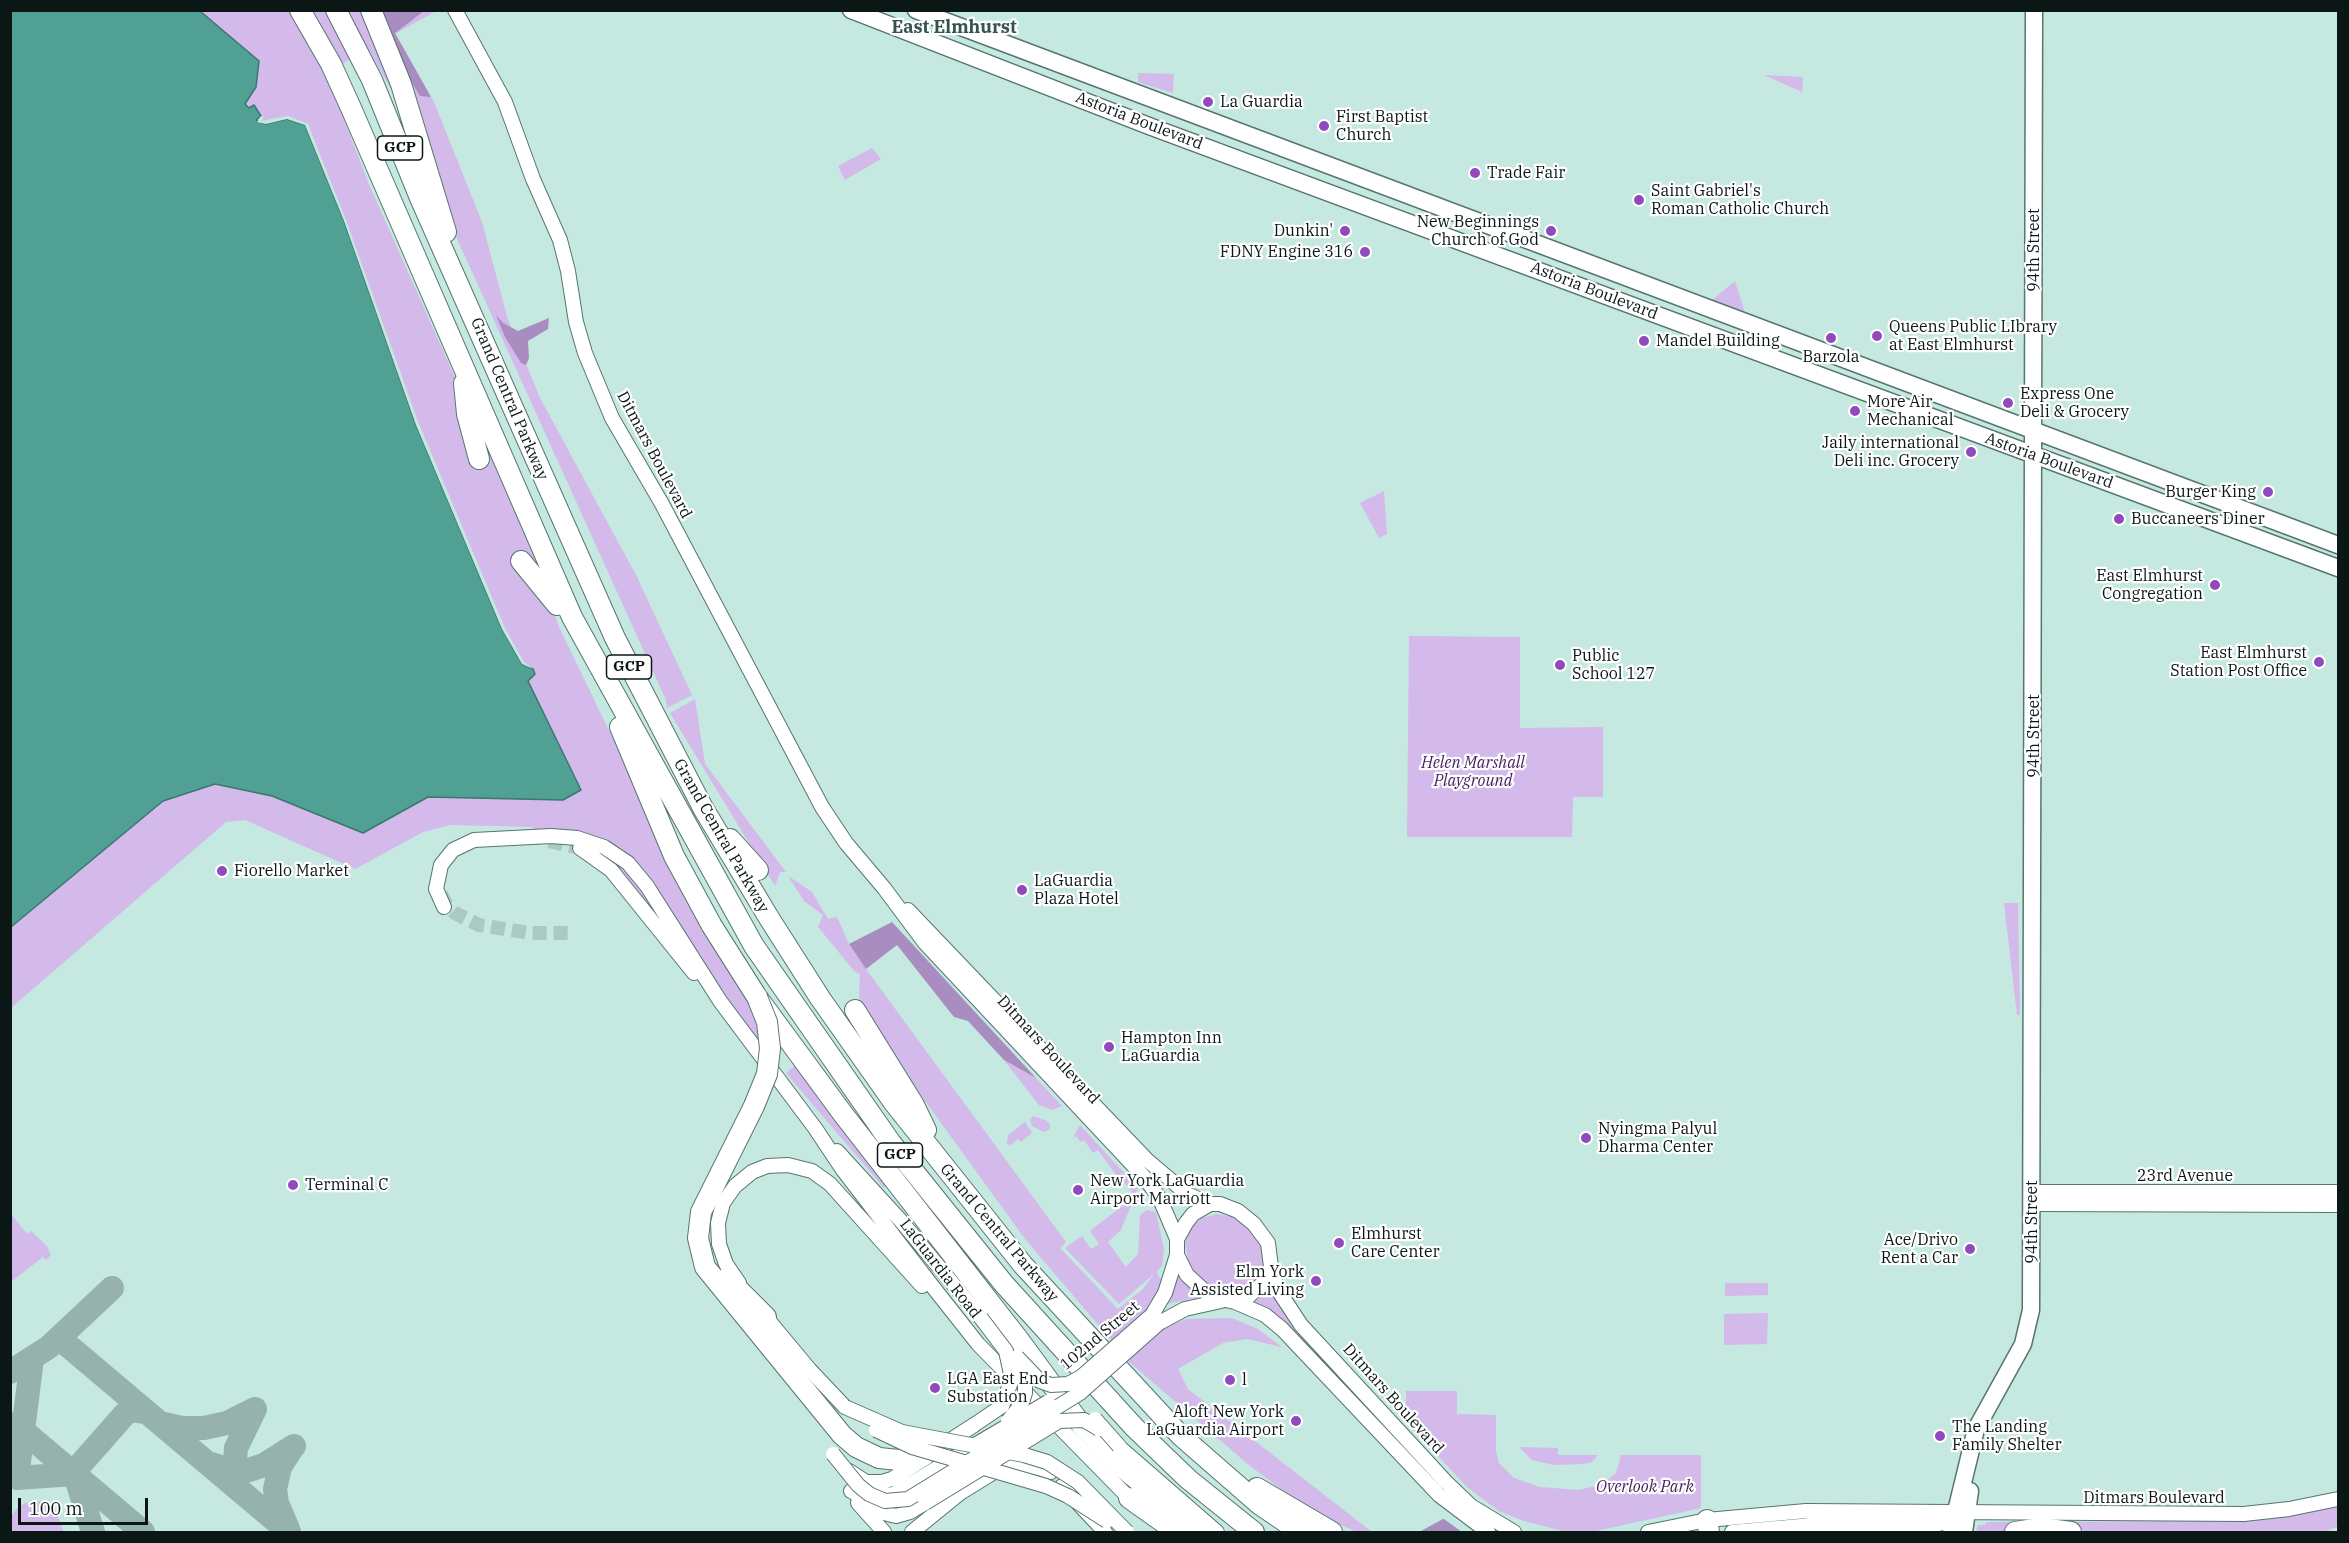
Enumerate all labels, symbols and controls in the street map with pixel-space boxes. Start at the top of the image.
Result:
district label: East Elmhurst [891,17,1017,39]
street label: Astoria Boulevard [1073,88,1205,154]
place label: La Guardia [1220,92,1303,112]
marker: La Guardia [1201,95,1215,109]
place label: First Baptist Church [1336,107,1428,145]
marker: First Baptist Church [1317,119,1331,133]
road number: GCP [378,136,422,160]
place label: Trade Fair [1487,163,1565,183]
marker: Trade Fair [1468,166,1482,180]
place label: Saint Gabriel's Roman Catholic Church [1651,181,1829,219]
marker: Saint Gabriel's Roman Catholic Church [1632,193,1646,207]
street label: 94th Street [2024,208,2044,292]
place label: New Beginnings Church of God [1417,212,1539,250]
place label: Dunkin' [1274,221,1333,241]
marker: Dunkin' [1338,224,1352,238]
marker: New Beginnings Church of God [1544,224,1558,238]
place label: FDNY Engine 316 [1220,242,1353,262]
marker: FDNY Engine 316 [1358,245,1372,259]
street label: Astoria Boulevard [1528,258,1660,324]
street label: Grand Central Parkway [466,315,552,483]
place label: Queens Public LIbrary at East Elmhurst [1889,317,2057,355]
marker: Queens Public LIbrary at East Elmhurst [1870,329,1884,343]
place label: Mandel Building [1656,331,1780,351]
marker: Barzola [1824,331,1838,345]
marker: Mandel Building [1637,334,1651,348]
place label: Barzola [1802,347,1860,367]
place label: Express One Deli & Grocery [2020,384,2129,422]
street label: Ditmars Boulevard [612,388,696,522]
place label: More Air Mechanical [1867,392,1954,430]
marker: Express One Deli & Grocery [2001,396,2015,410]
marker: More Air Mechanical [1848,404,1862,418]
street label: Astoria Boulevard [1982,429,2116,493]
place label: Jaily international Deli inc. Grocery [1822,433,1959,471]
marker: Jaily international Deli inc. Grocery [1964,445,1978,459]
place label: Burger King [2165,482,2256,502]
marker: Burger King [2261,485,2275,499]
place label: Buccaneers Diner [2131,509,2265,529]
marker: Buccaneers Diner [2112,512,2126,526]
place label: East Elmhurst Congregation [2096,566,2203,604]
marker: East Elmhurst Congregation [2208,578,2222,592]
place label: East Elmhurst Station Post Office [2170,643,2307,681]
place label: Public School 127 [1572,646,1655,684]
road number: GCP [606,655,652,679]
marker: East Elmhurst Station Post Office [2312,655,2326,669]
marker: Public School 127 [1553,658,1567,672]
street label: 94th Street [2024,694,2044,778]
park label: Helen Marshall Playground [1421,753,1525,791]
street label: Grand Central Parkway [669,756,773,916]
place label: Fiorello Market [234,861,349,881]
marker: Fiorello Market [215,864,229,878]
place label: LaGuardia Plaza Hotel [1034,871,1119,909]
marker: LaGuardia Plaza Hotel [1015,883,1029,897]
street label: Ditmars Boulevard [993,992,1103,1108]
place label: Hampton Inn LaGuardia [1121,1028,1222,1066]
marker: Hampton Inn LaGuardia [1102,1040,1116,1054]
place label: Nyingma Palyul Dharma Center [1598,1119,1717,1157]
marker: Nyingma Palyul Dharma Center [1579,1131,1593,1145]
road number: GCP [878,1143,922,1167]
street label: Grand Central Parkway [936,1160,1062,1306]
street label: 23rd Avenue [2137,1166,2233,1186]
place label: New York LaGuardia Airport Marriott [1090,1171,1244,1209]
place label: Terminal C [305,1175,389,1195]
marker: Terminal C [286,1178,300,1192]
street label: 94th Street [2022,1180,2042,1264]
marker: New York LaGuardia Airport Marriott [1071,1183,1085,1197]
street label: LaGuardia Road [895,1215,985,1323]
place label: Elmhurst Care Center [1351,1224,1440,1262]
place label: Ace/Drivo Rent a Car [1881,1230,1958,1268]
marker: Elmhurst Care Center [1332,1236,1346,1250]
marker: Ace/Drivo Rent a Car [1963,1242,1977,1256]
place label: Elm York Assisted Living [1190,1262,1304,1300]
marker: Elm York Assisted Living [1309,1274,1323,1288]
street label: 102nd Street [1057,1297,1143,1375]
street label: Ditmars Boulevard [1339,1340,1447,1458]
place label: LGA East End Substation [947,1369,1049,1407]
place label: l [1242,1370,1247,1390]
marker: l [1223,1373,1237,1387]
marker: LGA East End Substation [928,1381,942,1395]
place label: Aloft New York LaGuardia Airport [1146,1402,1284,1440]
marker: Aloft New York LaGuardia Airport [1289,1414,1303,1428]
place label: The Landing Family Shelter [1952,1417,2062,1455]
marker: The Landing Family Shelter [1933,1429,1947,1443]
park label: Overlook Park [1596,1477,1694,1497]
scale bar [21,1486,152,1524]
street label: Ditmars Boulevard [2083,1488,2225,1508]
text: 100 m [29,1497,83,1520]

